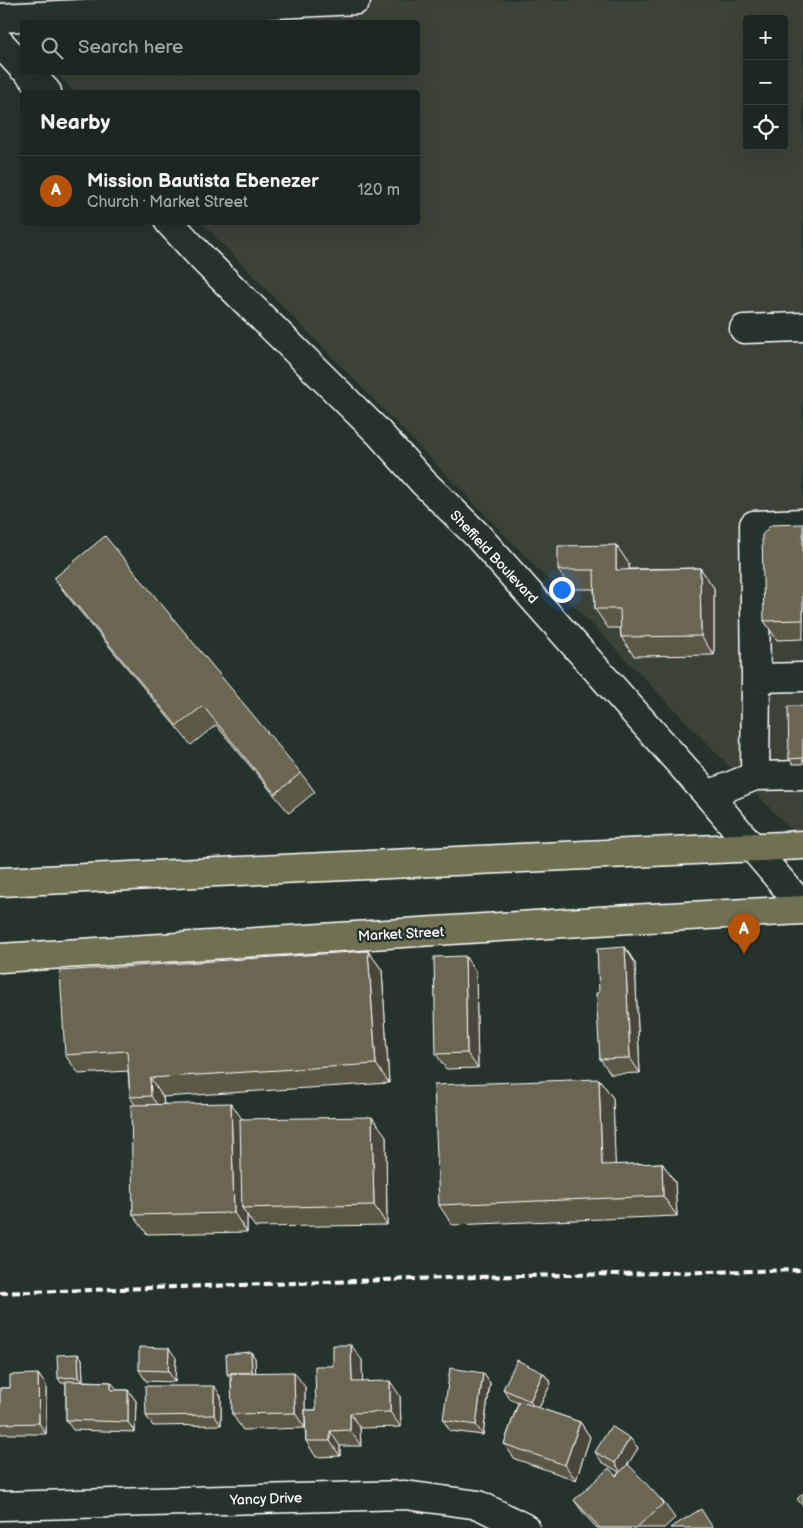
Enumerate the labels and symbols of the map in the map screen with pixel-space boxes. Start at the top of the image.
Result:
street label: Sheffield Boulevard [446,507,542,607]
your location [549,577,575,603]
pin: A [728,913,760,954]
street label: Market Street [357,923,445,945]
street label: Yancy Drive [229,1489,302,1509]

